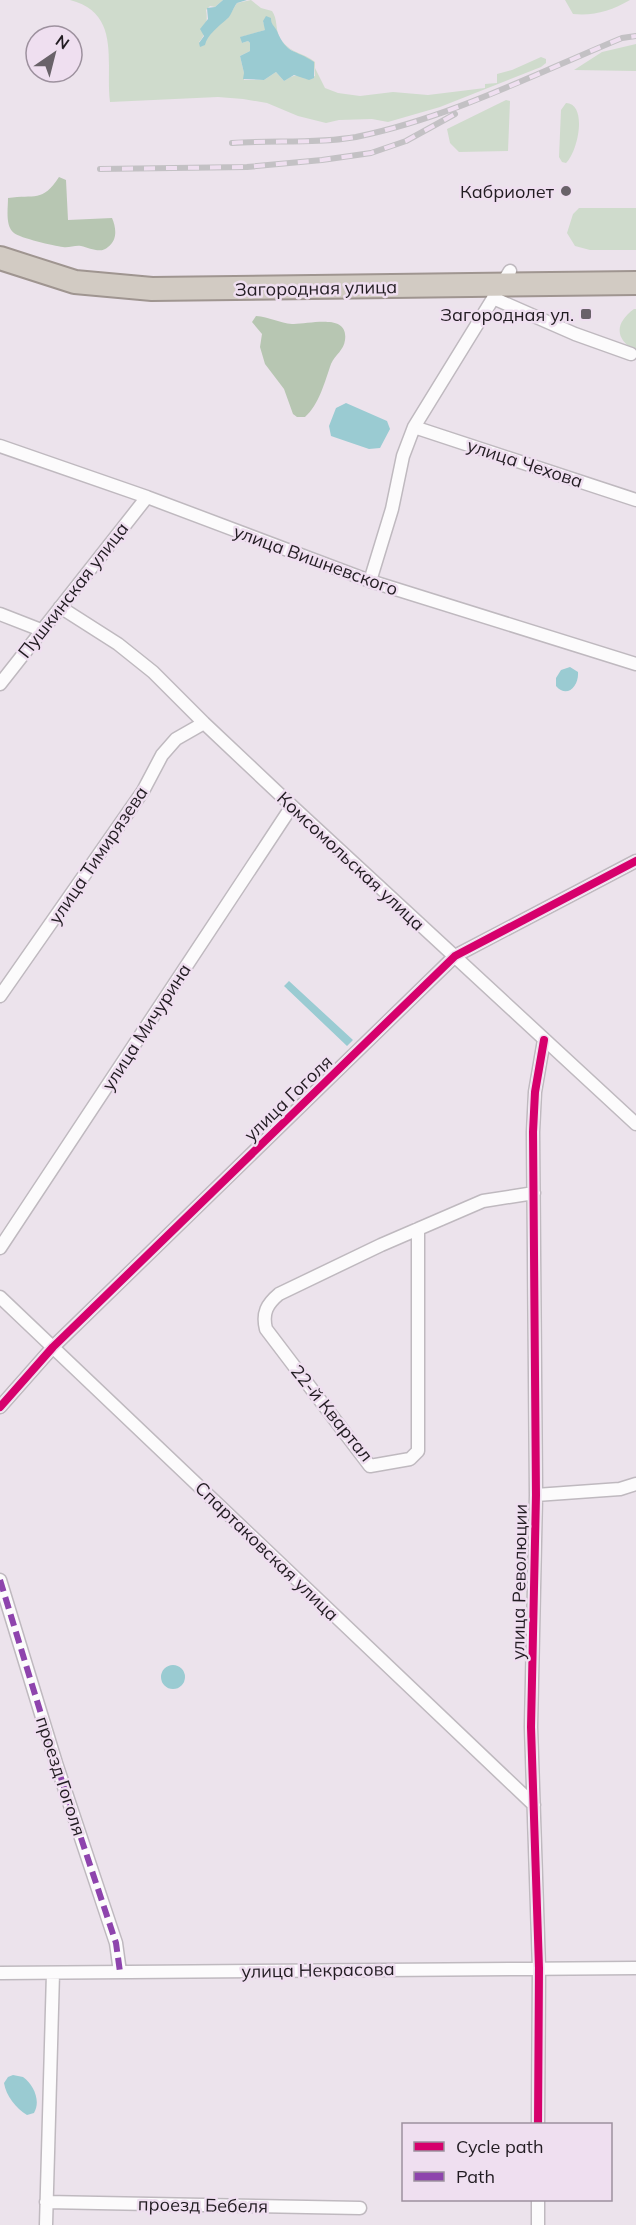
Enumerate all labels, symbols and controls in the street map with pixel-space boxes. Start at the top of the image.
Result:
north arrow [24,24,84,84]
text: N [52,30,73,53]
place label: Кабриолет [460,180,555,203]
marker: Кабриолет [559,184,573,198]
street label: Загородная улица [235,275,397,301]
place label: Загородная ул. [440,303,574,326]
marker: Загородная ул. [579,307,593,321]
street label: улица Чехова [464,433,586,493]
street label: Пушкинская улица [13,517,133,663]
street label: улица Вишневского [231,520,401,600]
street label: улица Тимирязева [43,782,153,928]
street label: Комсомольская улица [272,787,430,935]
street label: улица Мичурина [96,959,196,1095]
street label: улица Гоголя [239,1050,337,1146]
street label: 22-й Квартал [286,1360,378,1466]
street label: Спартаковская улица [190,1476,344,1626]
street label: улица Революции [506,1504,532,1660]
street label: проезд Гоголя [31,1713,91,1839]
street label: улица Некрасова [241,1957,395,1983]
legend [402,2123,612,2201]
text: Cycle path [456,2135,543,2158]
text: Path [456,2165,495,2188]
street label: проезд Бебеля [138,2192,268,2218]

